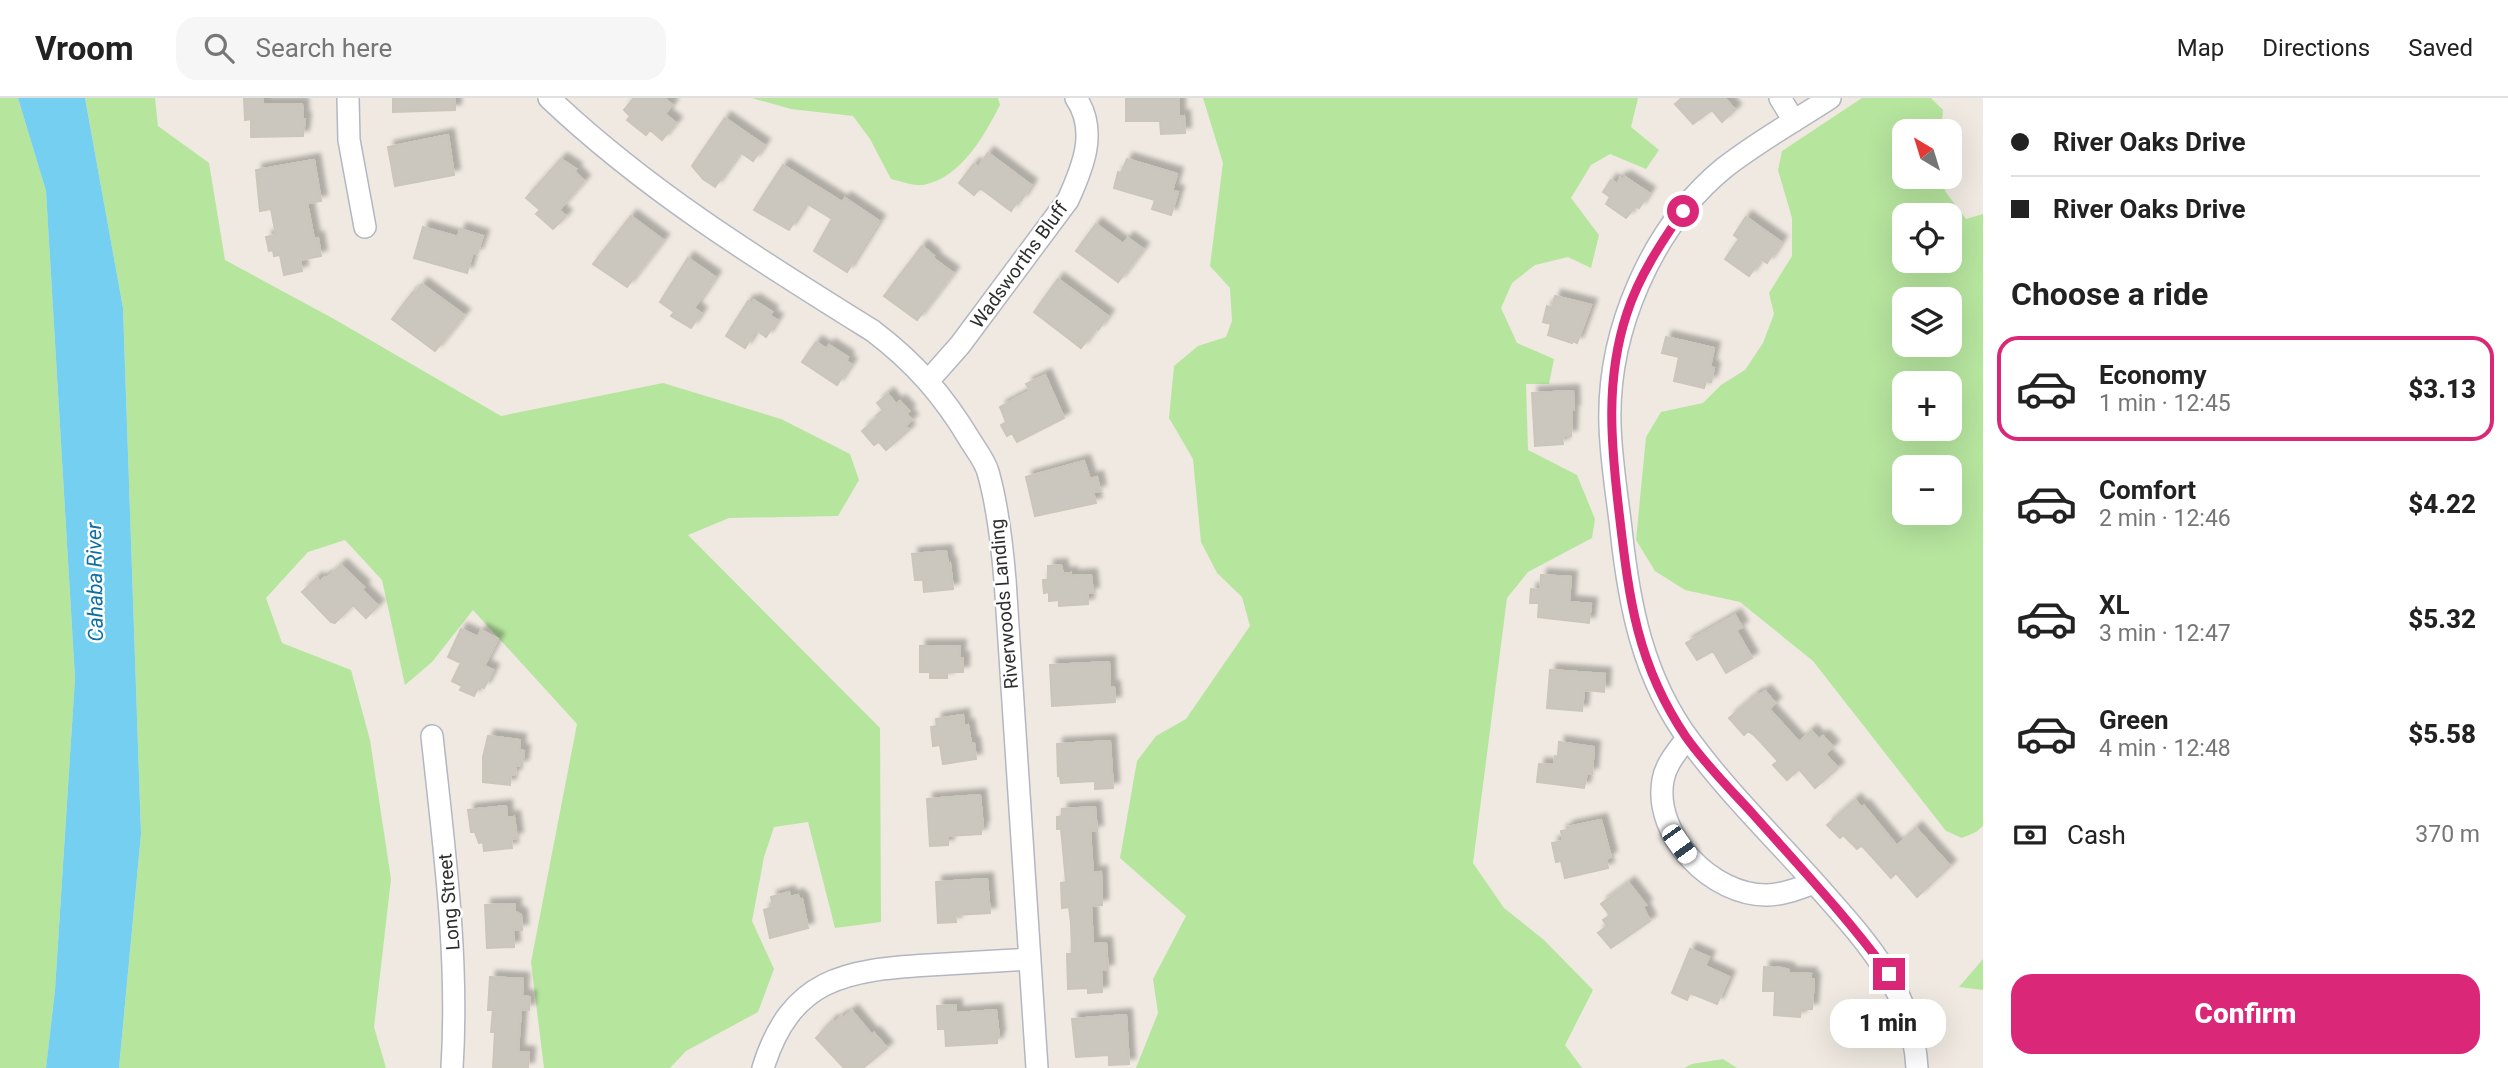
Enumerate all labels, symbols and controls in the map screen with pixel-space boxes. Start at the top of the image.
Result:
search box [176,17,666,80]
text: Vroom [35,29,134,68]
icon: search [200,29,238,67]
text: Search here [256,33,392,63]
text: Map [2177,34,2224,62]
text: Directions [2262,34,2370,62]
text: Saved [2408,34,2473,62]
north arrow [1892,119,1962,189]
map controls [1892,119,1962,525]
text: River Oaks Drive [2053,127,2245,157]
text: River Oaks Drive [2053,194,2245,224]
route start [1667,195,1699,227]
street label: Wadsworths Bluff [965,197,1073,333]
button: locate [1892,203,1962,273]
text: Choose a ride [2011,275,2208,313]
button: layers [1892,287,1962,357]
icon: car [2015,357,2078,420]
text: Economy [2099,360,2206,390]
button: + [1892,371,1962,441]
text: $3.13 [2408,374,2476,404]
text: 1 min · 12:45 [2099,390,2231,417]
button: − [1892,455,1962,525]
icon: car [2015,472,2078,535]
text: Comfort [2099,475,2196,505]
text: $4.22 [2408,489,2476,519]
text: 2 min · 12:46 [2099,505,2231,532]
street label: Riverwoods Landing [985,518,1023,690]
water label: Cahaba River [82,521,108,642]
icon: car [2015,587,2078,650]
text: XL [2099,590,2130,620]
text: $5.32 [2408,604,2476,634]
text: 3 min · 12:47 [2099,620,2231,647]
icon: car [2015,702,2078,765]
text: Green [2099,705,2169,735]
text: $5.58 [2408,719,2476,749]
text: 4 min · 12:48 [2099,735,2231,762]
icon: cash [2011,816,2049,854]
text: Cash [2067,820,2126,850]
car [1659,821,1700,867]
text: 370 m [2415,821,2480,848]
street label: Long Street [433,853,465,951]
route end [1873,958,1905,990]
button: Confirm [2011,974,2480,1054]
callout: 1 min [1831,998,1947,1048]
text: 1 min [1859,1010,1917,1037]

